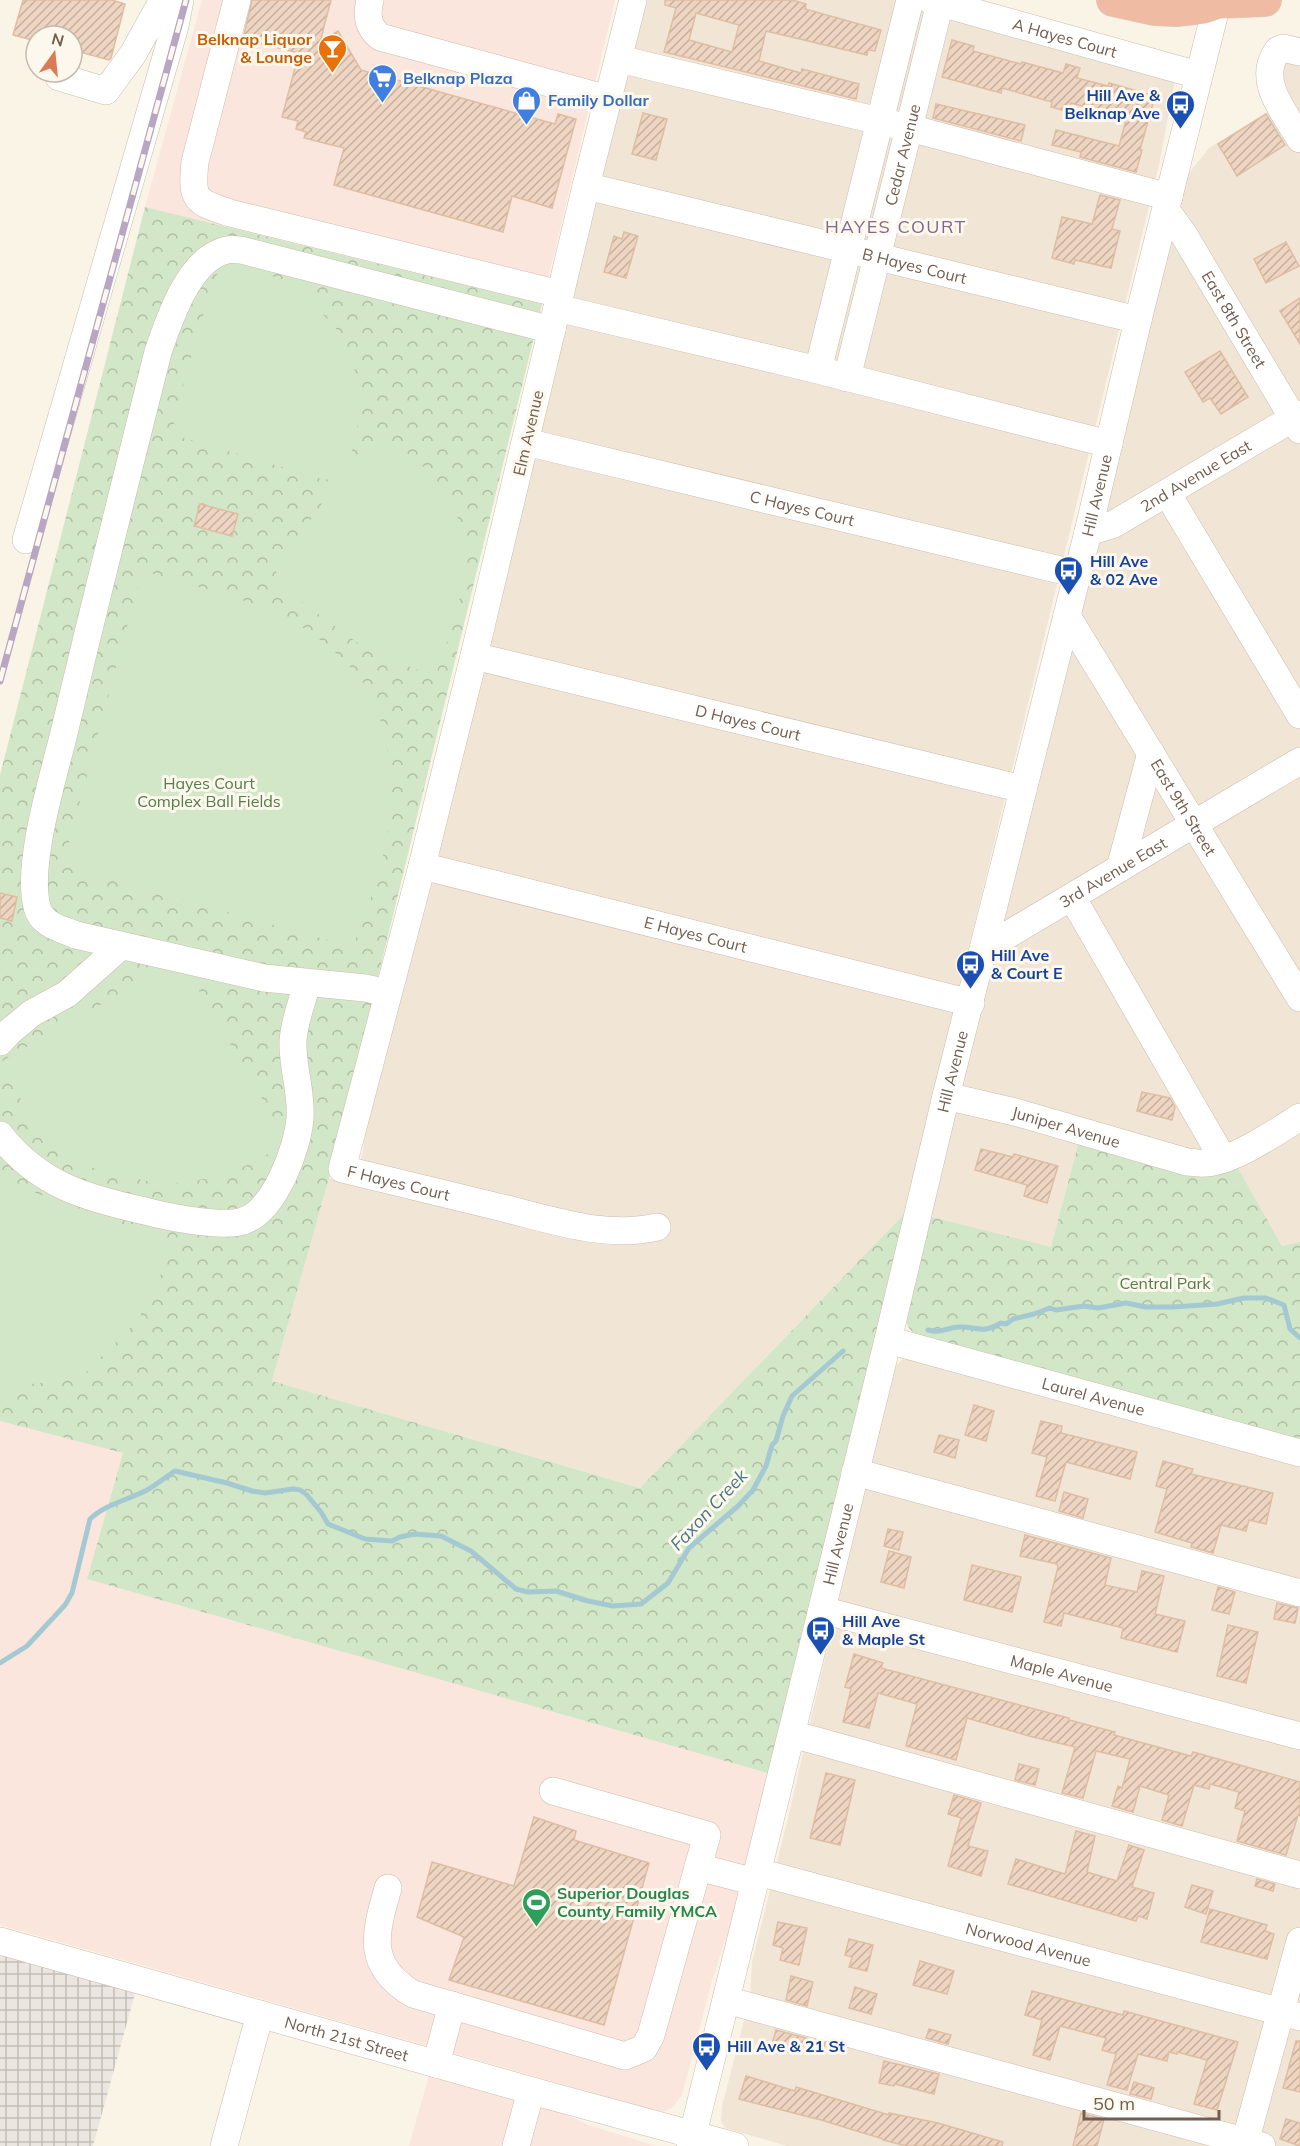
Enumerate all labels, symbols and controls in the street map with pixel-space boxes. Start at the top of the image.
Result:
street label: A Hayes Court [1010,14,1120,62]
north arrow [24,24,84,84]
text: N [49,28,66,51]
place label: Belknap Liquor & Lounge [197,29,313,67]
bar icon: Belknap Liquor & Lounge [317,32,349,74]
supermarket icon: Belknap Plaza [366,62,398,104]
place label: Belknap Plaza [403,68,513,88]
shop icon: Family Dollar [511,84,543,126]
place label: Hill Ave & Belknap Ave [1064,85,1161,123]
bus stop icon: Hill Ave & Belknap Ave [1165,88,1197,130]
place label: Family Dollar [548,90,649,110]
street label: Cedar Avenue [880,102,925,208]
district label: HAYES COURT [825,215,967,238]
street label: B Hayes Court [860,243,969,288]
street label: East 8th Street [1198,267,1271,372]
street label: Elm Avenue [508,388,548,478]
street label: 2nd Avenue East [1137,435,1255,516]
street label: Hill Avenue [1077,452,1116,538]
street label: C Hayes Court [748,486,857,530]
place label: Hill Ave & 02 Ave [1090,551,1158,589]
bus stop icon: Hill Ave & 02 Ave [1053,554,1085,596]
street label: D Hayes Court [693,700,803,745]
street label: East 9th Street [1147,755,1221,860]
park label: Hayes Court Complex Ball Fields [137,773,281,811]
street label: 3rd Avenue East [1056,832,1171,912]
street label: E Hayes Court [642,912,749,957]
place label: Hill Ave & Court E [991,945,1063,983]
bus stop icon: Hill Ave & Court E [954,948,986,990]
street label: Hill Avenue [932,1029,972,1114]
street label: Juniper Avenue [1010,1102,1123,1152]
street label: F Hayes Court [345,1161,452,1205]
park label: Central Park [1119,1273,1211,1293]
street label: Laurel Avenue [1040,1373,1147,1420]
water label: Faxon Creek [665,1464,753,1555]
street label: Hill Avenue [818,1501,858,1587]
place label: Hill Ave & Maple St [842,1611,925,1649]
bus stop icon: Hill Ave & Maple St [805,1614,837,1656]
street label: Maple Avenue [1008,1650,1115,1696]
place label: Superior Douglas County Family YMCA [557,1883,717,1921]
sports icon: Superior Douglas County Family YMCA [520,1886,552,1928]
street label: Norwood Avenue [964,1918,1093,1971]
street label: North 21st Street [282,2012,411,2066]
bus stop icon: Hill Ave & 21 St [690,2030,722,2072]
place label: Hill Ave & 21 St [727,2036,845,2056]
scale bar [1084,2083,1219,2121]
text: 50 m [1093,2092,1135,2115]

